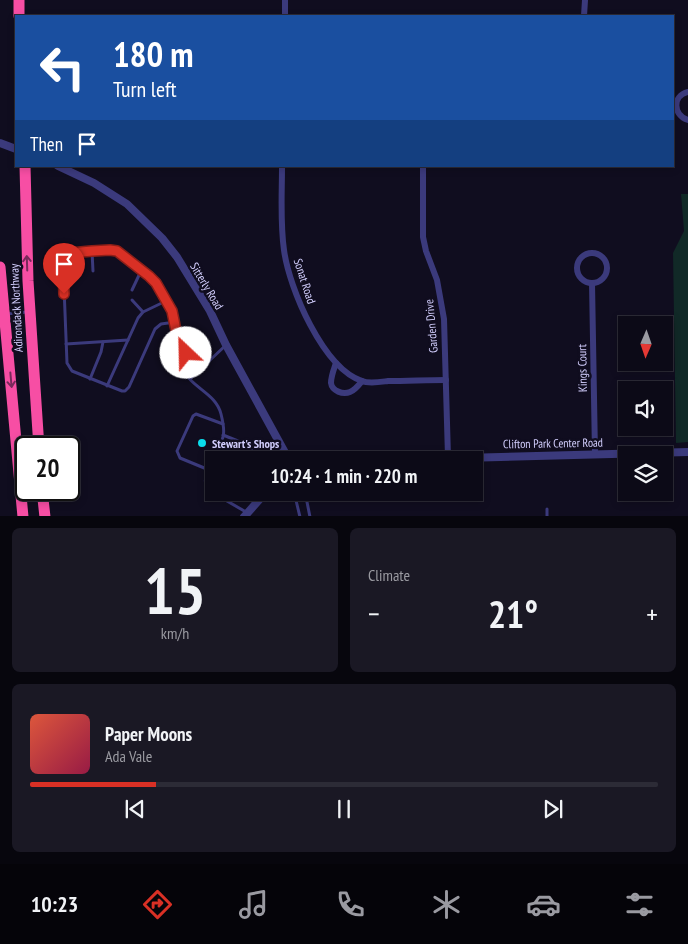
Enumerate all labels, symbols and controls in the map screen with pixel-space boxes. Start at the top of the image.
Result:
text: 180 m [113,31,194,77]
icon: left [30,35,95,100]
text: Turn left [113,75,177,103]
icon: arrive [73,130,101,158]
text: Then [30,132,63,156]
pin [43,243,85,294]
icon: arrive [50,250,78,278]
one-way arrow [23,255,32,271]
street label: Sonat Road [291,256,319,306]
street label: Sitterly Road [187,260,227,312]
street label: Adirondack Northway [6,263,26,353]
street label: Garden Drive [421,299,441,353]
north arrow [618,316,672,371]
map controls [618,316,673,501]
position arrow [159,326,211,378]
street label: Kings Court [574,343,590,392]
one-way arrow [6,372,16,388]
button: sound [618,381,673,436]
street label: Clifton Park Center Road [503,435,603,451]
speed limit sign: 20 [15,436,80,501]
place label: Stewart's Shops [212,436,279,451]
marker: Stewart's Shops [196,437,208,449]
button: layers [618,446,673,501]
text: 10:24 · 1 min · 220 m [271,464,417,488]
text: 15 [144,548,206,632]
text: Climate [368,565,410,585]
text: 21° [488,589,538,638]
text: − [368,595,380,632]
text: + [646,595,658,632]
text: km/h [161,623,189,643]
text: Paper Moons [105,722,192,746]
text: Ada Vale [105,746,152,766]
icon: previous [121,795,149,823]
icon: pause [330,795,358,823]
icon: next [539,795,567,823]
icon: directions [140,887,175,922]
icon: music [236,887,271,922]
icon: phone [333,887,368,922]
icon: climate [429,887,464,922]
icon: car [526,887,561,922]
icon: filters [622,887,657,922]
text: 10:23 [31,890,78,918]

